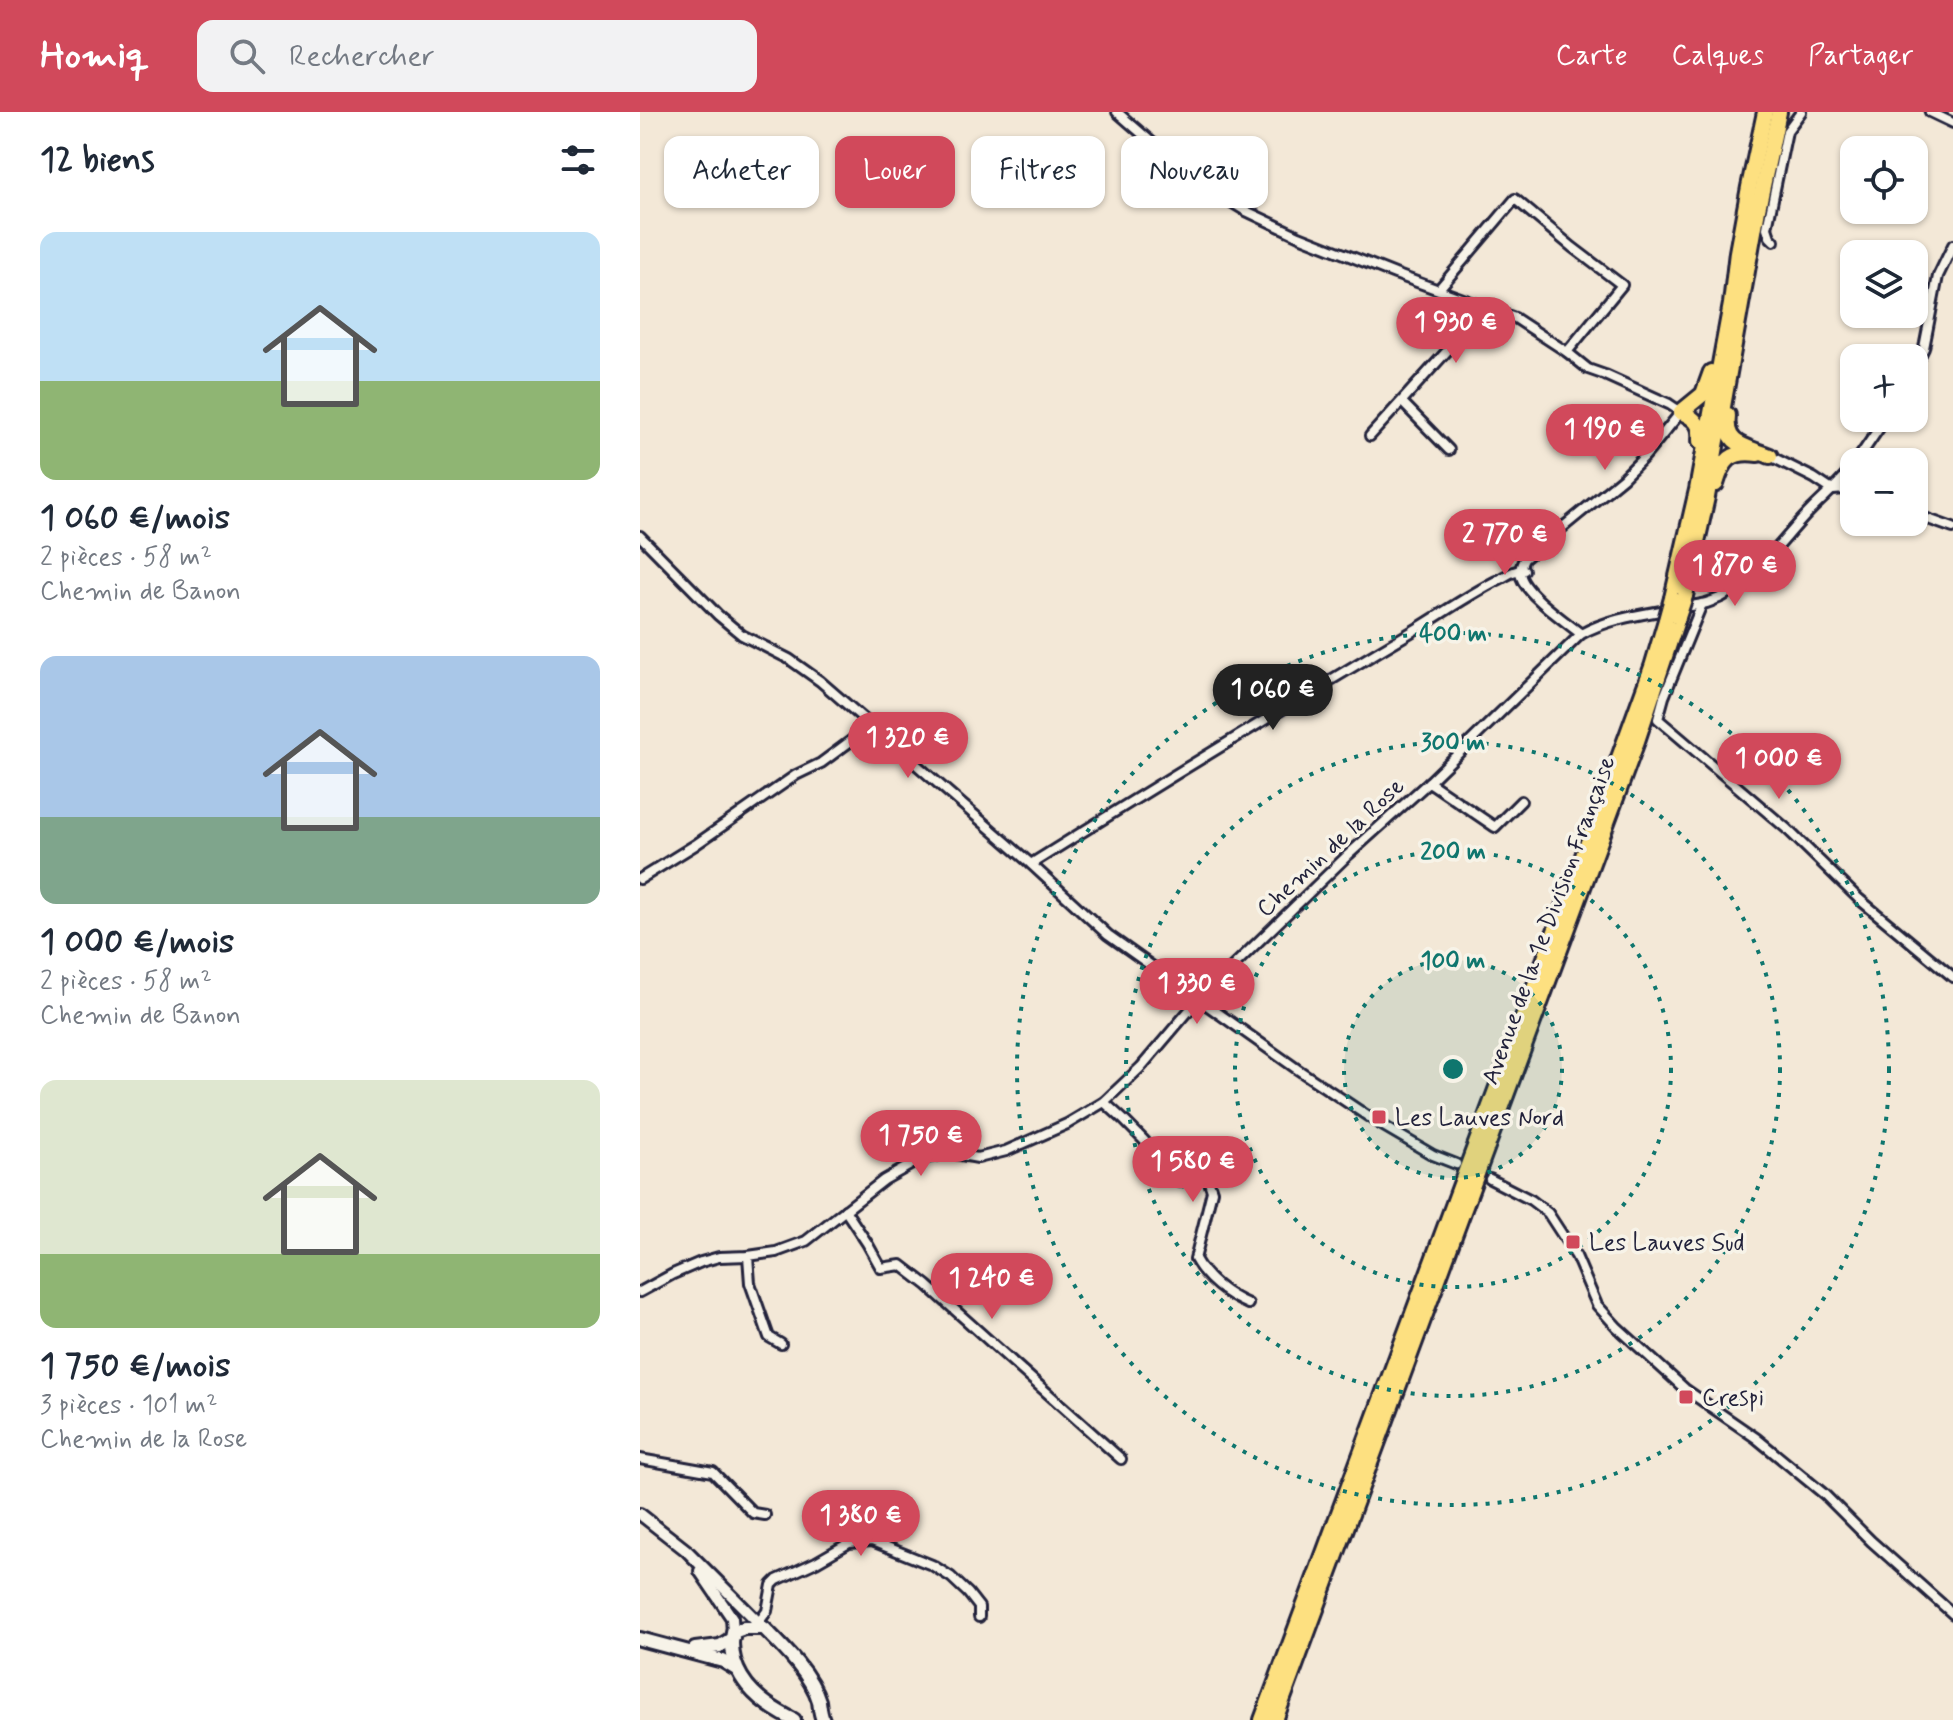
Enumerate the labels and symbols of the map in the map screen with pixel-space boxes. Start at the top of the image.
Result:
pin: 1 930 € [1382,297,1530,365]
pin: 1 190 € [1531,404,1679,472]
pin: 2 770 € [1431,509,1579,577]
pin: 1 870 € [1661,540,1809,608]
text: 400 m [1419,619,1487,650]
pin: 1 060 € [1199,664,1347,732]
pin: 1 320 € [834,712,982,780]
text: 300 m [1421,728,1485,759]
pin: 1 000 € [1705,733,1853,801]
street label: Avenue de la 1e Division Française [1475,752,1623,1089]
street label: Chemin de la Rose [1250,772,1412,925]
text: 200 m [1420,837,1486,868]
text: 100 m [1421,946,1485,977]
pin: 1 330 € [1123,958,1271,1026]
centre of rings [1439,1055,1467,1083]
place label: Les Lauves Nord [1395,1103,1564,1134]
marker: Les Lauves Nord [1370,1108,1388,1126]
pin: 1 750 € [847,1110,995,1178]
pin: 1 580 € [1119,1136,1267,1204]
place label: Les Lauves Sud [1589,1228,1745,1259]
marker: Les Lauves Sud [1564,1233,1582,1251]
pin: 1 240 € [918,1253,1066,1321]
place label: Crespi [1702,1383,1764,1414]
marker: Crespi [1677,1388,1695,1406]
pin: 1 380 € [787,1490,935,1558]

